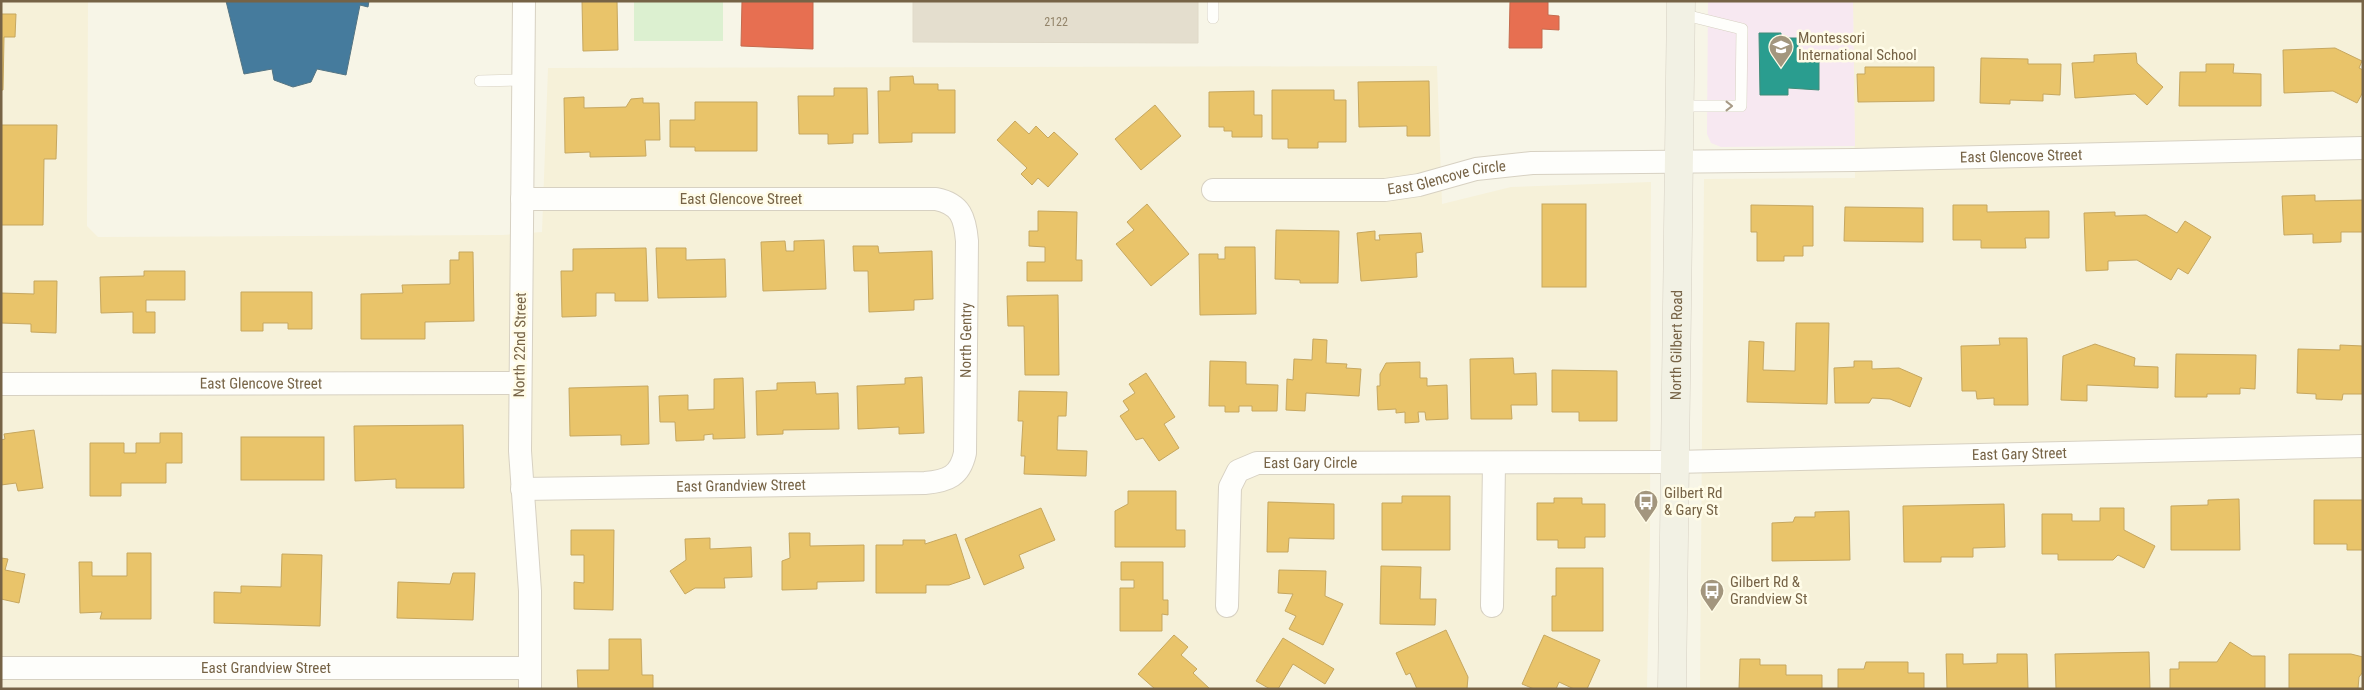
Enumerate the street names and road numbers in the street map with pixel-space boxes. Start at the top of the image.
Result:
street label: East Glencove Street [1960,146,2082,167]
street label: East Glencove Circle [1386,157,1507,199]
street label: East Glencove Street [680,190,802,208]
street label: North Gilbert Road [1667,290,1686,400]
street label: North 22nd Street [510,292,530,398]
street label: North Gentry [957,302,975,378]
street label: East Glencove Street [200,374,322,393]
street label: East Gary Street [1972,444,2067,464]
street label: East Gary Circle [1264,454,1357,472]
street label: East Grandview Street [676,476,806,496]
street label: East Grandview Street [201,659,331,677]

